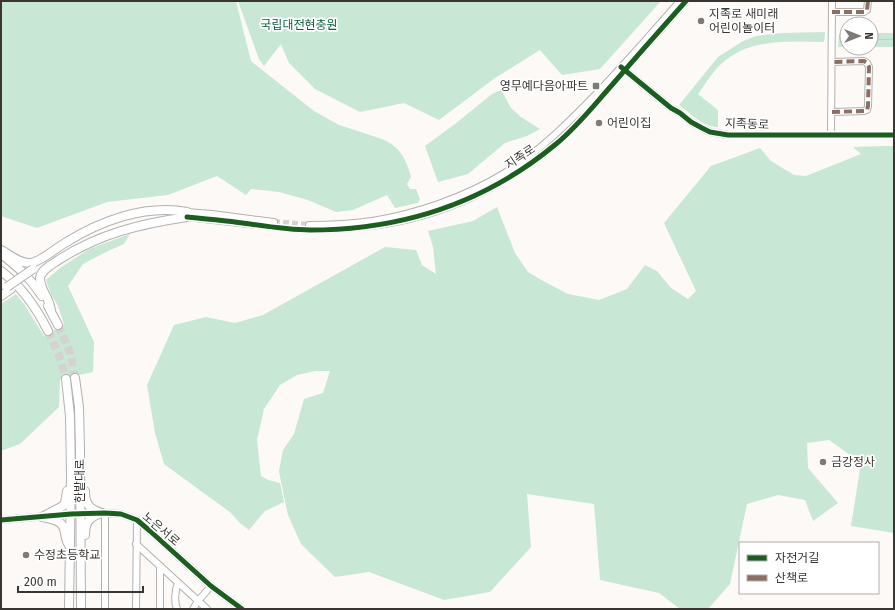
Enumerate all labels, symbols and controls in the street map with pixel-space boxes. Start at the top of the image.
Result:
place label: 지족로 새미래 어린이놀이터 [709,7,778,35]
marker: 지족로 새미래 어린이놀이터 [696,16,706,26]
north arrow [839,16,879,56]
park label: 국립대전현충원 [260,18,338,32]
text: N [862,32,875,40]
place label: 영무예다음아파트 [500,79,588,93]
marker: 영무예다음아파트 [591,81,601,91]
place label: 어린이집 [607,116,651,130]
street label: 지족동로 [725,116,769,132]
marker: 어린이집 [594,118,604,128]
street label: 지족로 [502,142,538,172]
place label: 금강정사 [831,455,875,469]
marker: 금강정사 [818,457,828,467]
street label: 한밭대로 [73,459,87,503]
street label: 노은서로 [140,509,182,549]
legend [739,542,879,594]
place label: 수정초등학교 [34,548,100,562]
marker: 수정초등학교 [21,550,31,560]
text: 자전거길 [775,551,819,565]
scale bar [18,568,143,594]
text: 산책로 [775,571,808,585]
text: 200 m [24,575,57,589]

